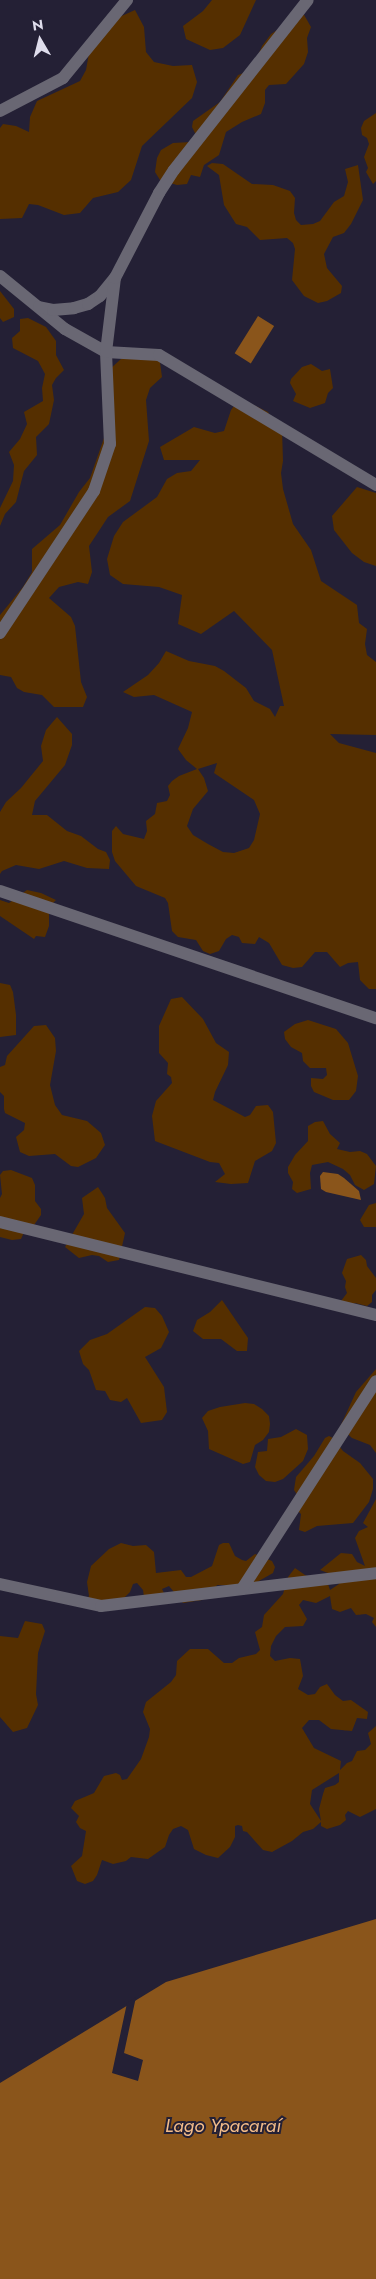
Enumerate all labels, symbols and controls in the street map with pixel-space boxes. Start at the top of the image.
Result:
text: N [31,14,45,36]
north arrow [15,15,65,65]
water label: Lago Ypacaraí [165,2115,281,2137]

